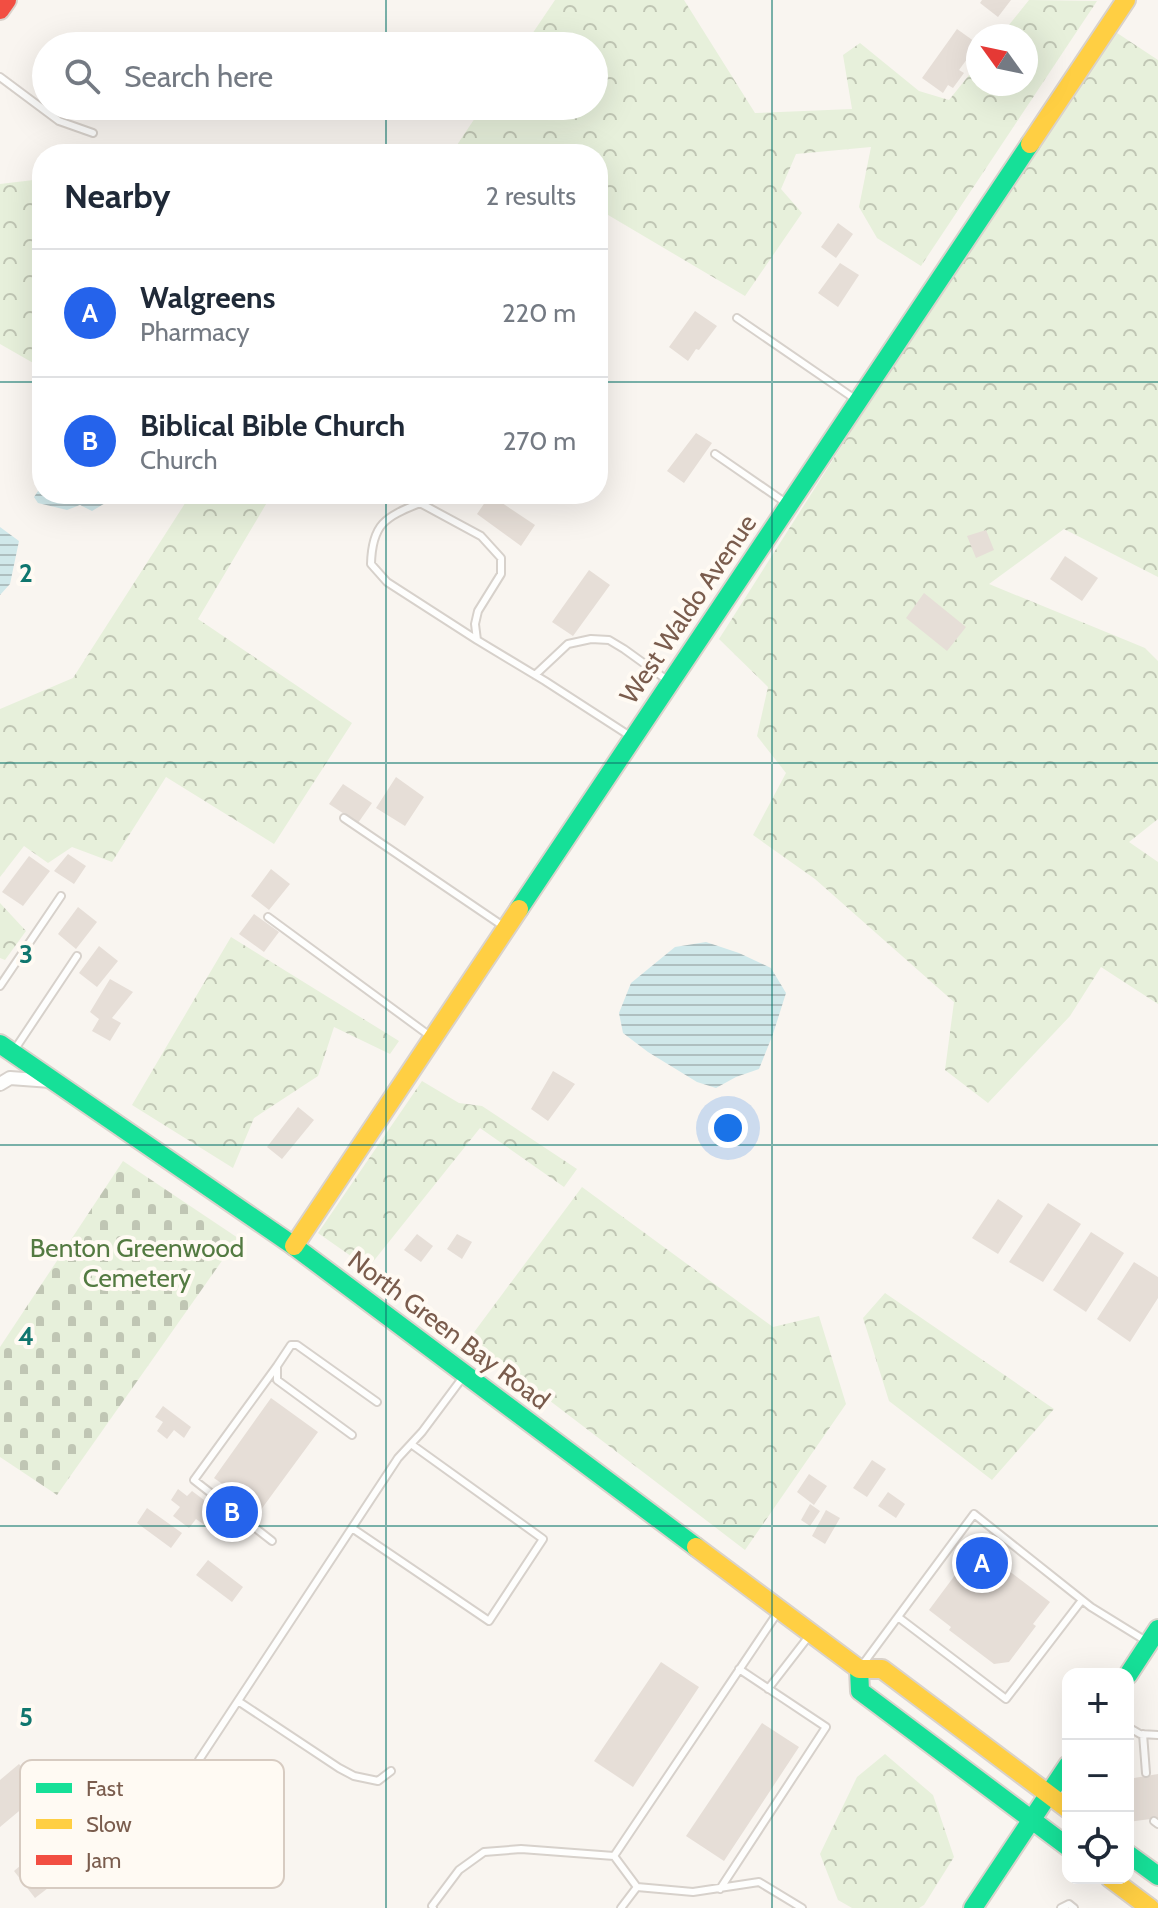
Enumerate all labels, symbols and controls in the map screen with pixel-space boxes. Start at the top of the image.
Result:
north arrow [966,24,1038,96]
search box [32,32,608,120]
icon: search [60,54,104,98]
text: Search here [124,58,273,95]
text: Nearby [64,175,171,217]
text: 2 results [485,180,576,212]
text: Walgreens [140,279,275,316]
text: A [82,297,98,329]
text: 220 m [502,297,576,329]
text: Pharmacy [140,316,250,348]
text: Biblical Bible Church [140,407,405,444]
text: B [82,425,98,457]
text: 270 m [503,425,576,457]
text: Church [140,444,218,476]
street label: West Waldo Avenue [613,508,763,710]
text: 2 [19,557,33,589]
text: 3 [19,938,33,970]
your location [708,1108,748,1148]
park label: Benton Greenwood Cemetery [30,1232,244,1294]
street label: North Green Bay Road [342,1244,556,1416]
text: 4 [18,1320,34,1352]
pin: B [206,1482,258,1542]
pin: A [956,1533,1008,1593]
map controls [1062,1668,1134,1884]
button: + [1062,1668,1134,1740]
text: 5 [19,1701,33,1733]
button: − [1062,1740,1134,1812]
legend [20,1760,284,1888]
text: Fast [86,1775,124,1802]
text: Slow [86,1811,132,1838]
button: locate [1062,1812,1134,1884]
text: Jam [85,1847,121,1874]

